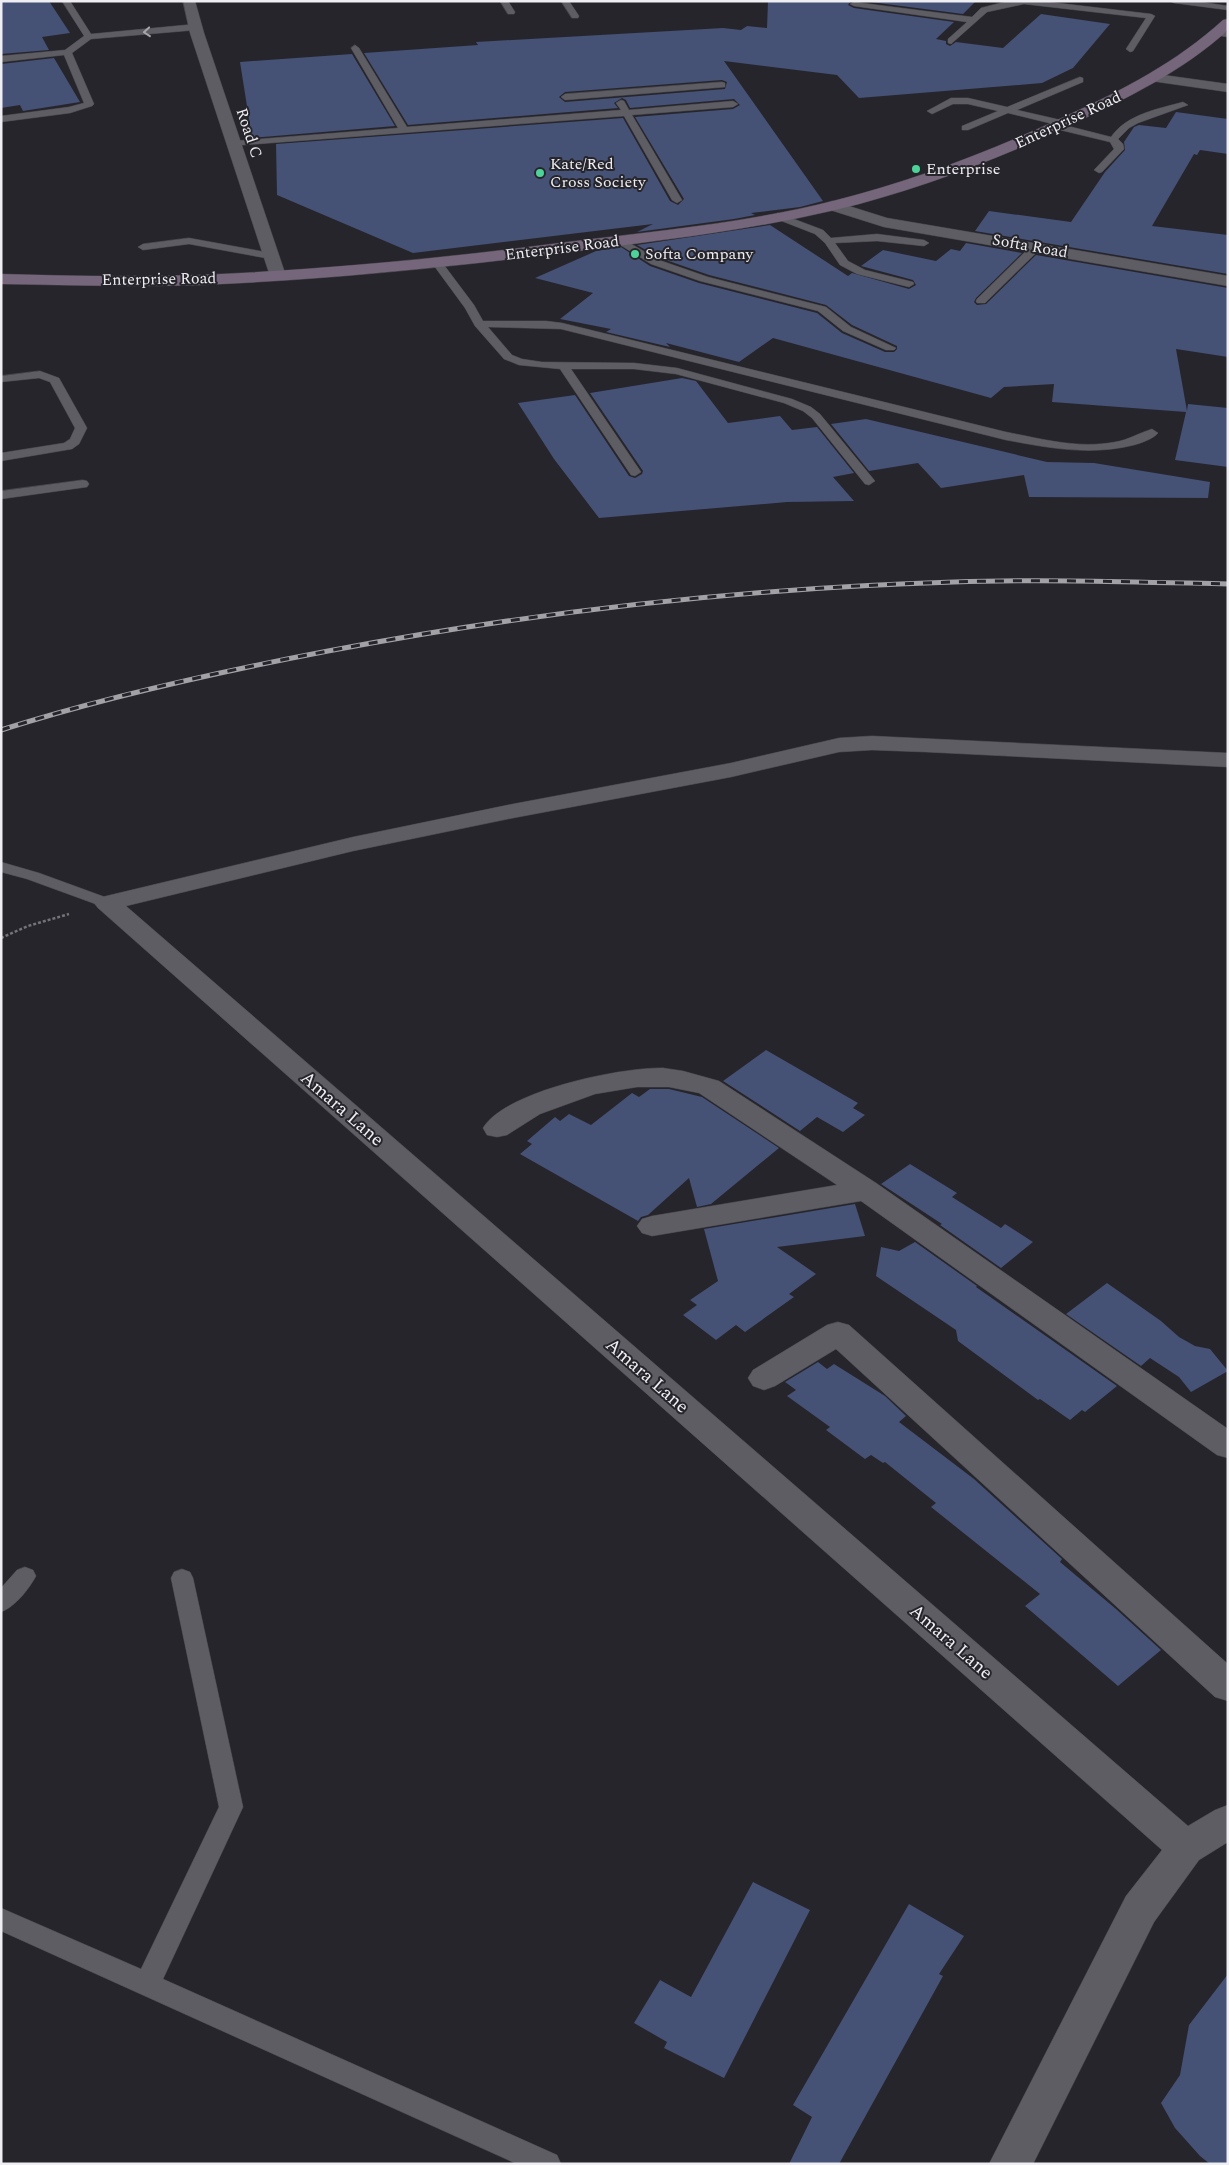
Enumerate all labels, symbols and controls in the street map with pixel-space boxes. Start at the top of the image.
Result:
one-way arrow [143,26,151,37]
street label: Enterprise Road [1011,85,1125,155]
street label: Road C [230,105,268,161]
place label: Kate/Red Cross Society [550,152,647,194]
place label: Enterprise [926,157,1001,181]
marker: Enterprise [910,163,922,175]
marker: Kate/Red Cross Society [534,167,546,179]
street label: Softa Road [990,228,1070,264]
street label: Enterprise Road [504,229,620,267]
place label: Softa Company [645,242,755,266]
marker: Softa Company [629,248,641,260]
street label: Enterprise Road [101,266,217,292]
street label: Amara Lane [294,1064,390,1154]
street label: Amara Lane [599,1331,695,1421]
street label: Amara Lane [903,1597,999,1687]

